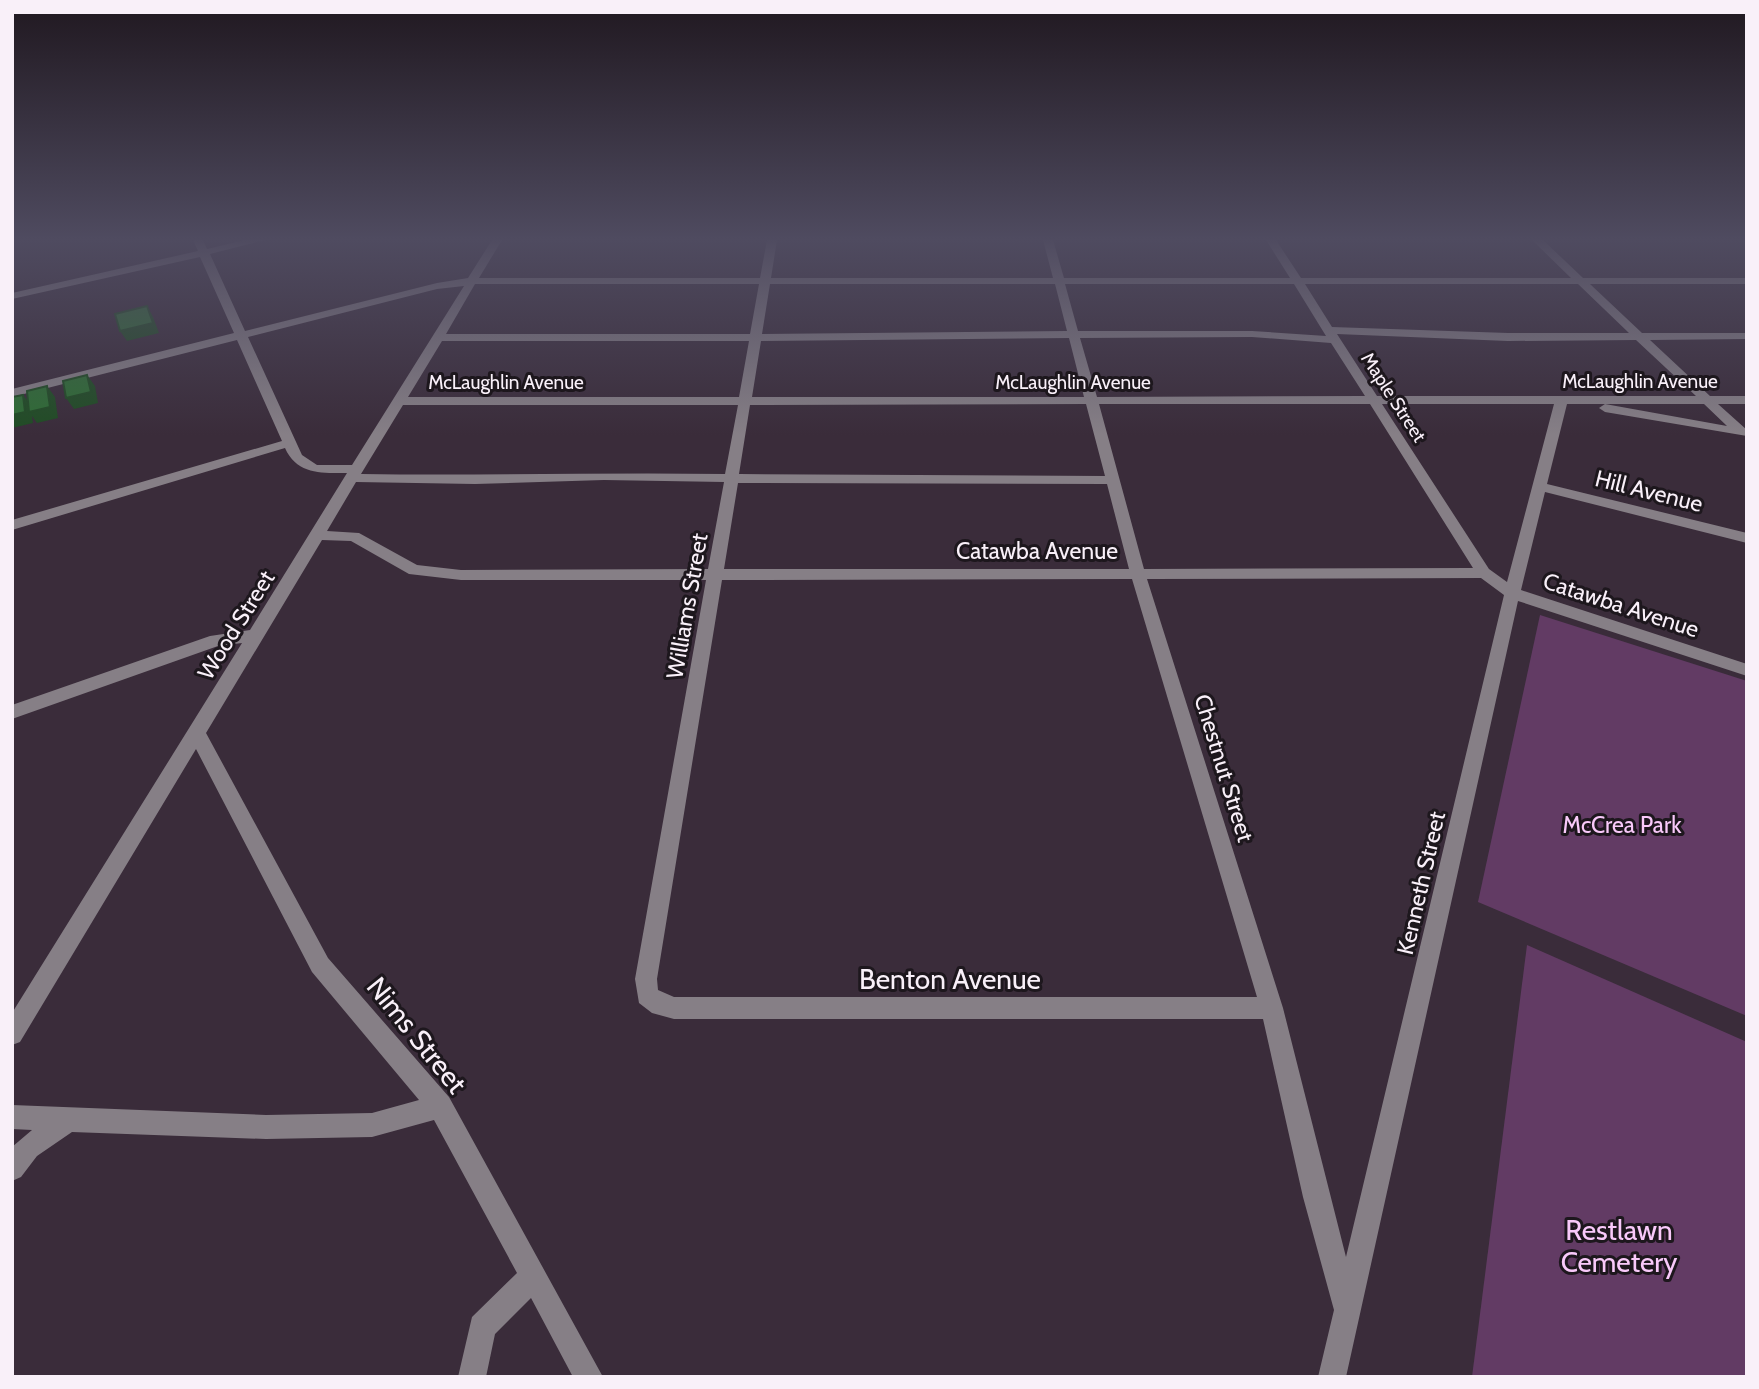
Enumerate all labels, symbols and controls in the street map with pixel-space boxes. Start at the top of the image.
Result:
street label: Maple Street [1356,348,1431,447]
street label: McLaughlin Avenue [1562,370,1718,393]
street label: McLaughlin Avenue [428,371,584,394]
street label: McLaughlin Avenue [995,371,1151,394]
street label: Hill Avenue [1592,464,1706,518]
street label: Williams Street [660,531,714,681]
street label: Catawba Avenue [956,537,1118,565]
street label: Wood Street [191,565,281,685]
street label: Catawba Avenue [1540,567,1703,643]
street label: Chestnut Street [1188,691,1260,845]
street label: Kenneth Street [1391,808,1451,957]
park label: McCrea Park [1563,811,1682,839]
street label: Benton Avenue [859,962,1041,996]
street label: Nims Street [360,970,474,1100]
park label: Restlawn Cemetery [1561,1213,1677,1279]

